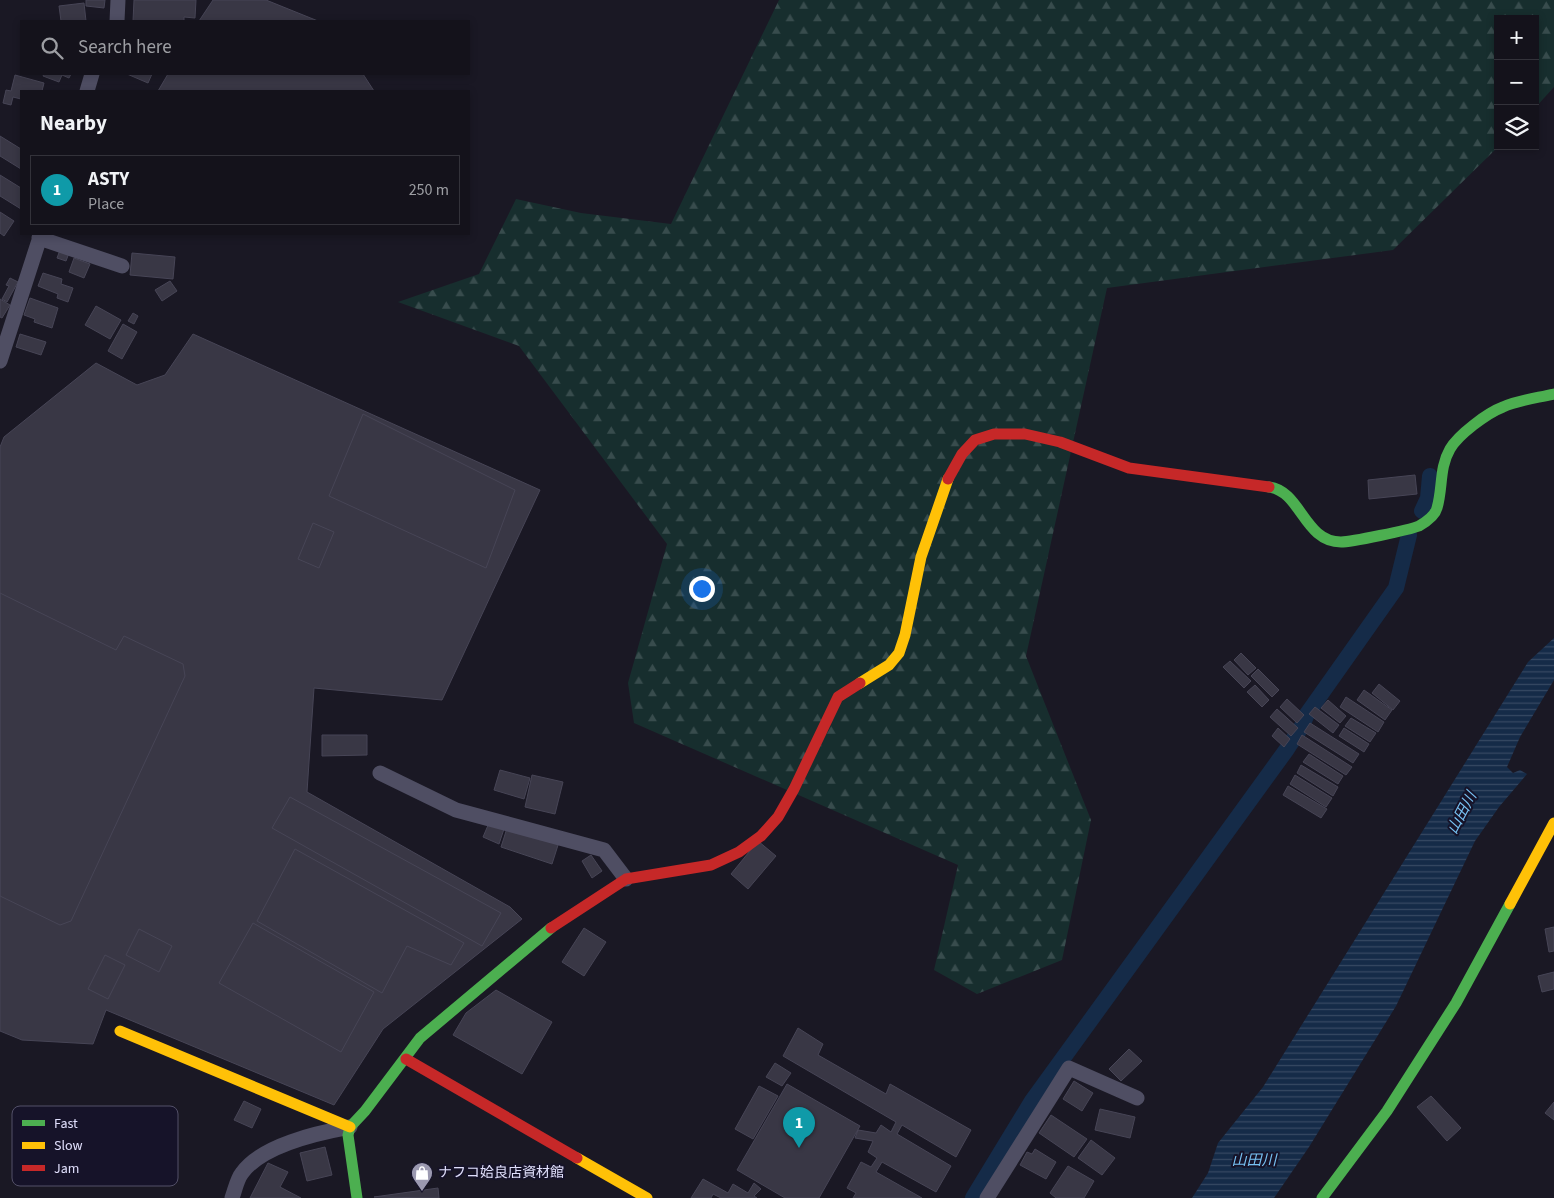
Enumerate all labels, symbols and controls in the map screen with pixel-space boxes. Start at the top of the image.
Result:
map controls [1494,15,1539,150]
button: + [1494,15,1539,60]
search box [20,20,470,75]
icon: search [38,34,66,62]
text: Search here [78,34,172,61]
button: − [1494,60,1539,105]
button: layers [1494,105,1539,150]
text: Nearby [40,108,107,138]
text: ASTY [88,166,129,193]
text: 1 [53,179,61,201]
text: 250 m [409,179,449,201]
text: Place [88,193,124,215]
your location [689,576,715,602]
water label: 山田川 [1442,786,1483,838]
legend [12,1106,178,1186]
pin: 1 [783,1107,815,1148]
text: Fast [54,1114,78,1134]
text: Slow [54,1136,83,1156]
water label: 山田川 [1231,1150,1278,1171]
text: Jam [54,1159,79,1179]
shop icon: ナフコ姶良店資材館 [410,1161,434,1192]
place label: ナフコ姶良店資材館 [438,1163,564,1183]

